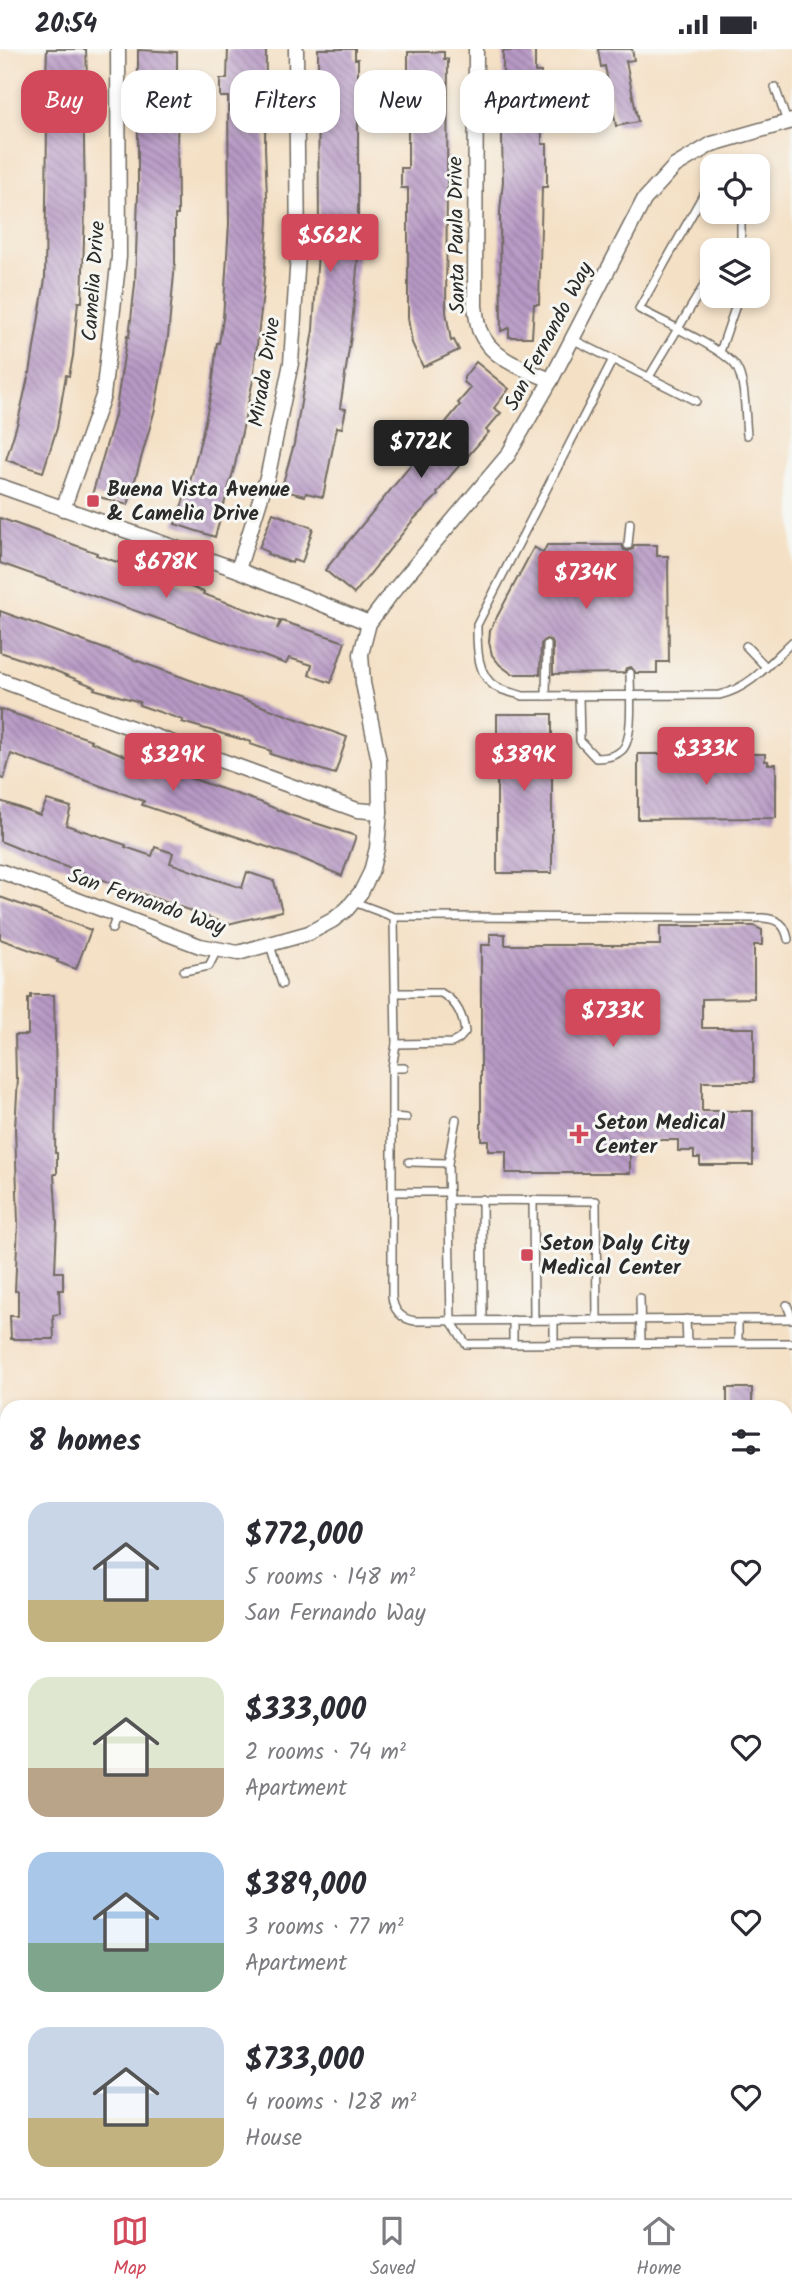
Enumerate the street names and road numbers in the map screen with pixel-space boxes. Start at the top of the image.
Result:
street label: Santa Paula Drive [440,156,475,314]
street label: Camelia Drive [74,219,115,343]
street label: San Fernando Way [496,256,603,417]
street label: Mirada Drive [241,314,291,430]
street label: San Fernando Way [63,860,230,945]

